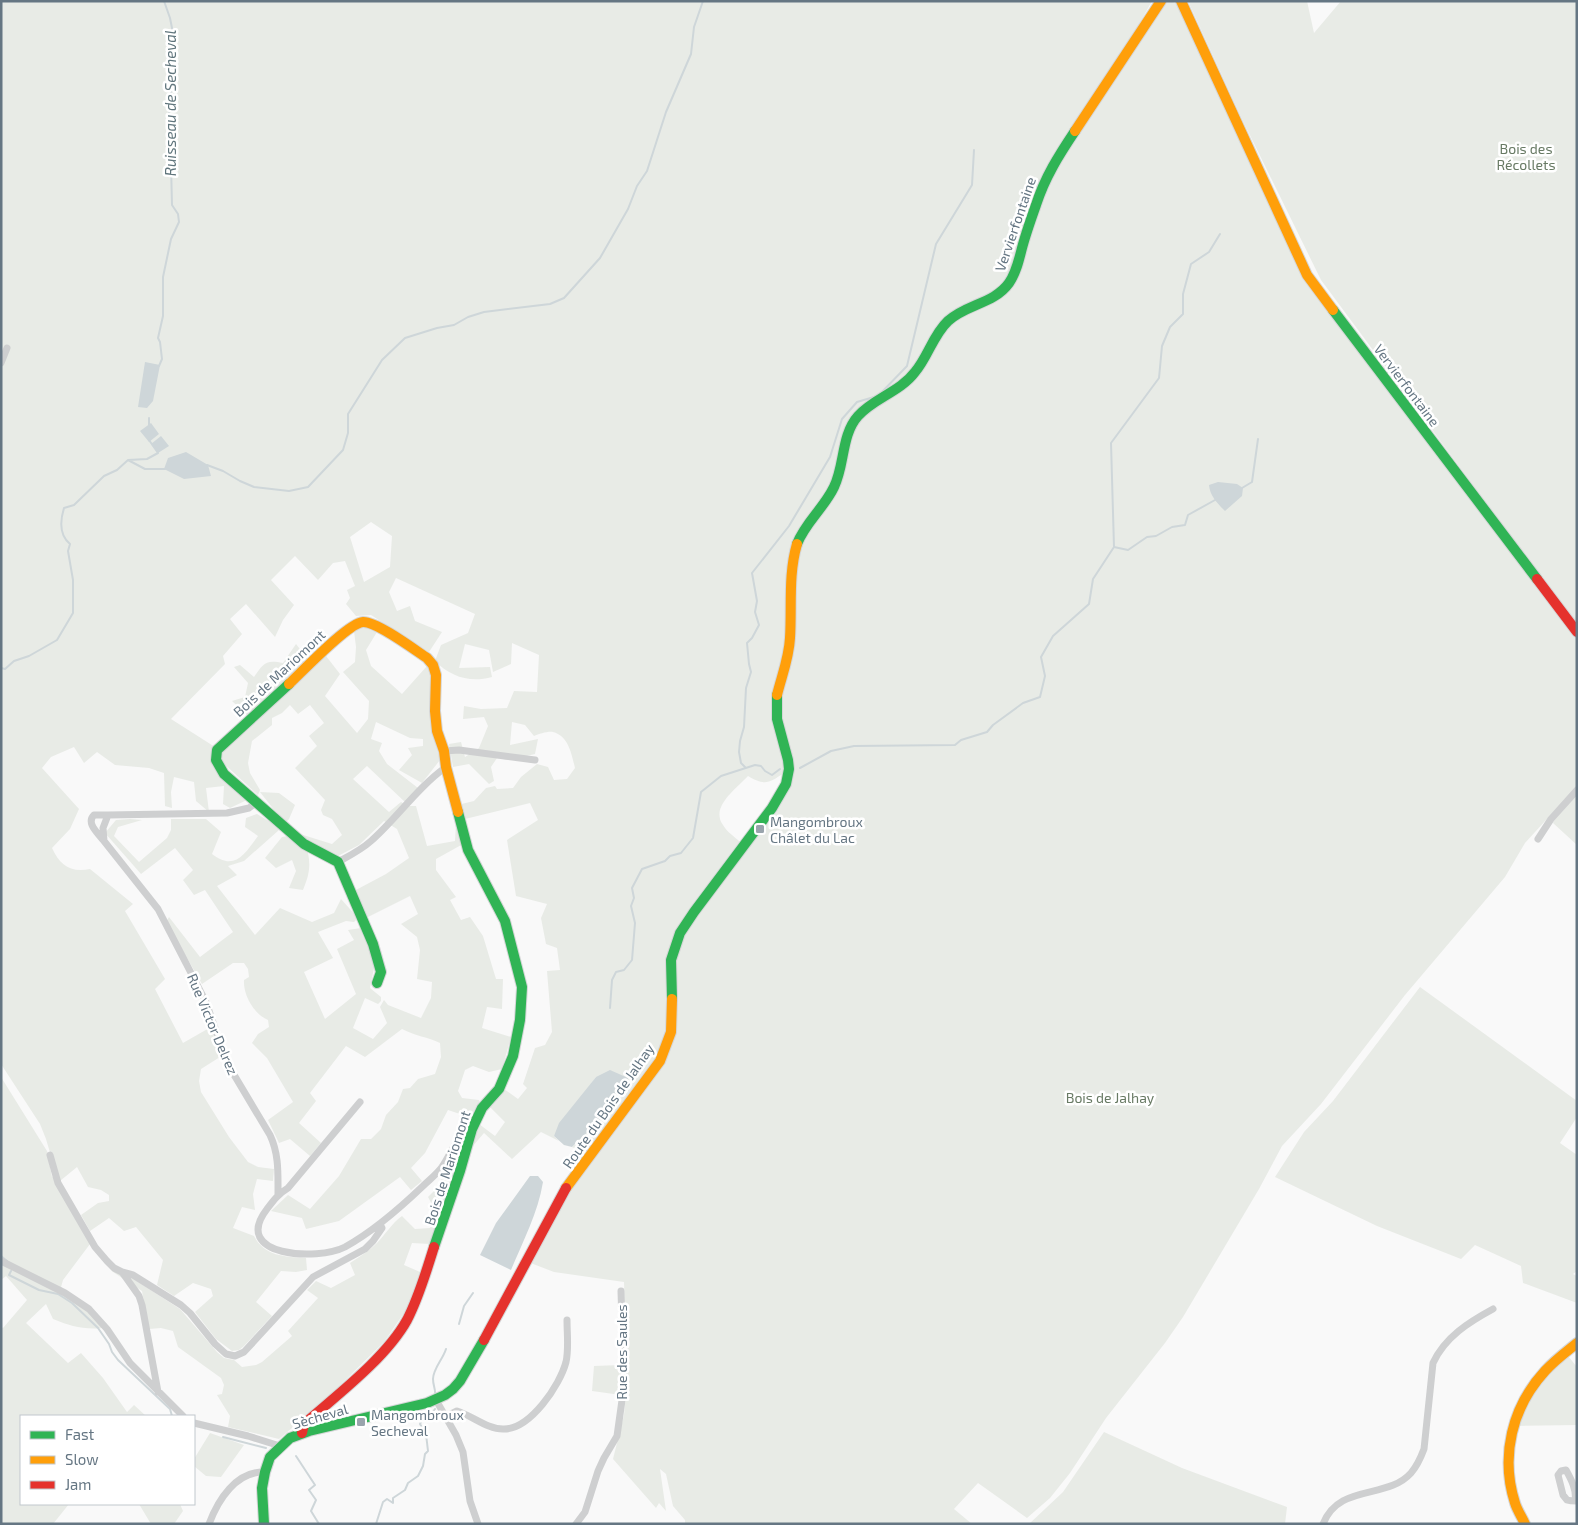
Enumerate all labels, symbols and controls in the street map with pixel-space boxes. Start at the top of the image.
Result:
water label: Ruisseau de Secheval [161,30,179,176]
park label: Bois des Récollets [1496,140,1556,173]
street label: Vervierfontaine [991,175,1039,273]
street label: Vervierfontaine [1371,341,1443,429]
street label: Bois de Mariomont [229,626,329,720]
place label: Mangombroux Châlet du Lac [770,813,863,846]
marker: Mangombroux Châlet du Lac [754,823,766,835]
street label: Rue Victor Delrez [184,971,242,1077]
street label: Route du Bois de Jalhay [559,1040,658,1172]
park label: Bois de Jalhay [1066,1089,1155,1106]
street label: Bois de Mariomont [420,1108,474,1228]
street label: Rue des Saules [613,1304,630,1400]
street label: Sècheval [290,1400,351,1432]
place label: Mangombroux Secheval [371,1406,464,1439]
legend [20,1415,195,1505]
marker: Mangombroux Secheval [355,1416,367,1428]
text: Fast [65,1425,95,1443]
text: Slow [65,1450,99,1468]
text: Jam [65,1475,91,1493]

